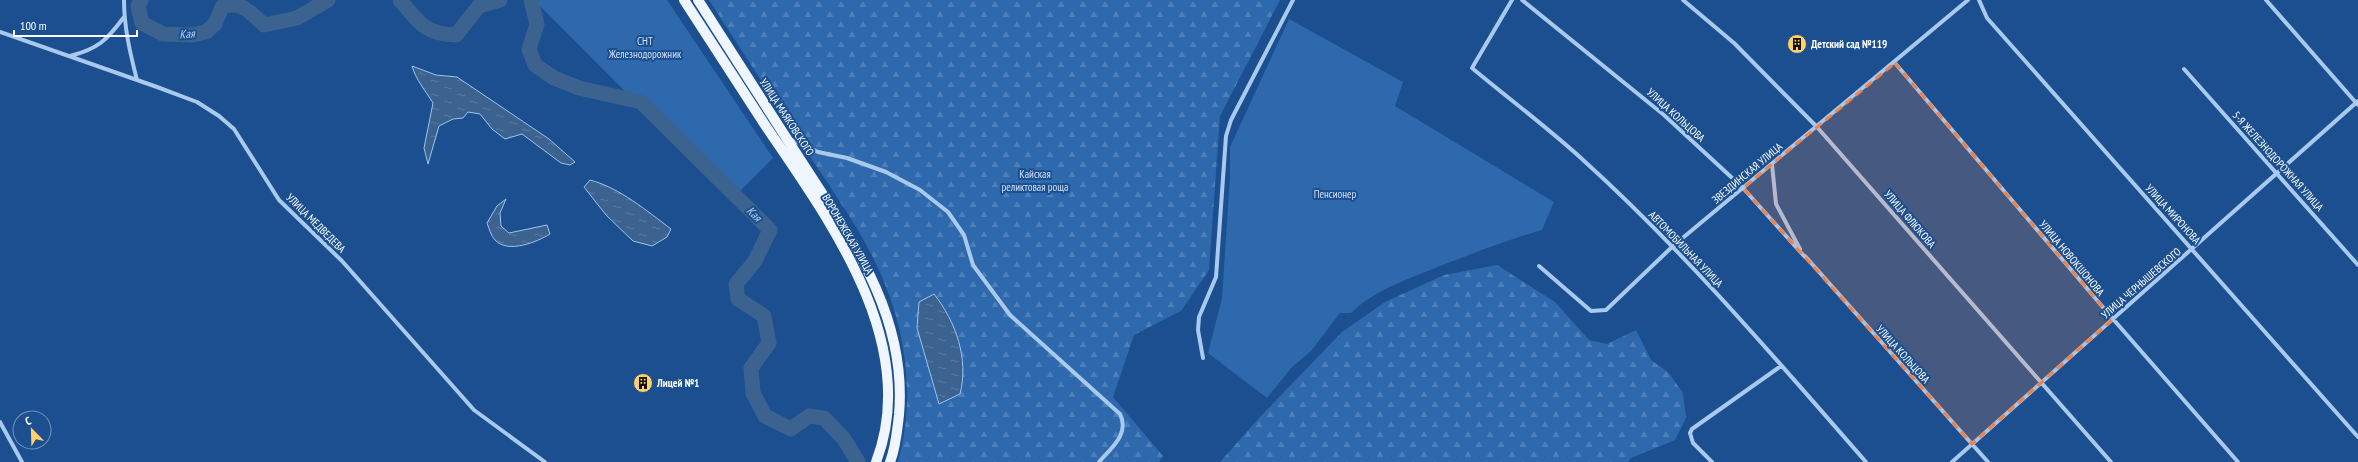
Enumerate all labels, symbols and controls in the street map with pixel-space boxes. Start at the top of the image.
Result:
scale bar [14,12,137,38]
text: 100 m [20,18,47,33]
water label: Кая [179,26,196,41]
building icon: Детский сад №119 [1786,33,1808,55]
park label: СНТ Железнодорожник [608,34,682,61]
place label: Детский сад №119 [1811,37,1887,51]
street label: УЛИЦА МАЯКОВСКОГО [757,76,817,158]
street label: УЛИЦА КОЛЬЦОВА [1644,85,1709,145]
street label: 5-Я ЖЕЛЕЗНОДОРОЖНАЯ УЛИЦА [2229,108,2327,214]
street label: ЗВЕЗДИНСКАЯ УЛИЦА [1709,139,1786,207]
park label: Кайская реликтовая роща [1002,167,1068,194]
street label: УЛИЦА МИРОНОВА [2142,181,2204,247]
park label: Пенсионер [1314,187,1357,201]
street label: УЛИЦА ФЛЮКОВА [1881,187,1939,251]
street label: УЛИЦА МЕДВЕДЕВА [283,190,349,256]
street label: ВОРОНЕЖСКАЯ УЛИЦА [819,191,877,277]
water label: Кая [744,203,766,225]
street label: АВТОМОБИЛЬНАЯ УЛИЦА [1646,208,1727,291]
street label: УЛИЦА НОВОКШОНОВА [2036,217,2108,299]
street label: УЛИЦА ЧЕРНЫШЕВСКОГО [2098,245,2184,321]
street label: УЛИЦА КОЛЬЦОВА [1873,322,1933,387]
building icon: Лицей №1 [632,372,654,394]
place label: Лицей №1 [656,376,699,390]
north arrow [12,410,52,450]
text: С [23,413,33,428]

